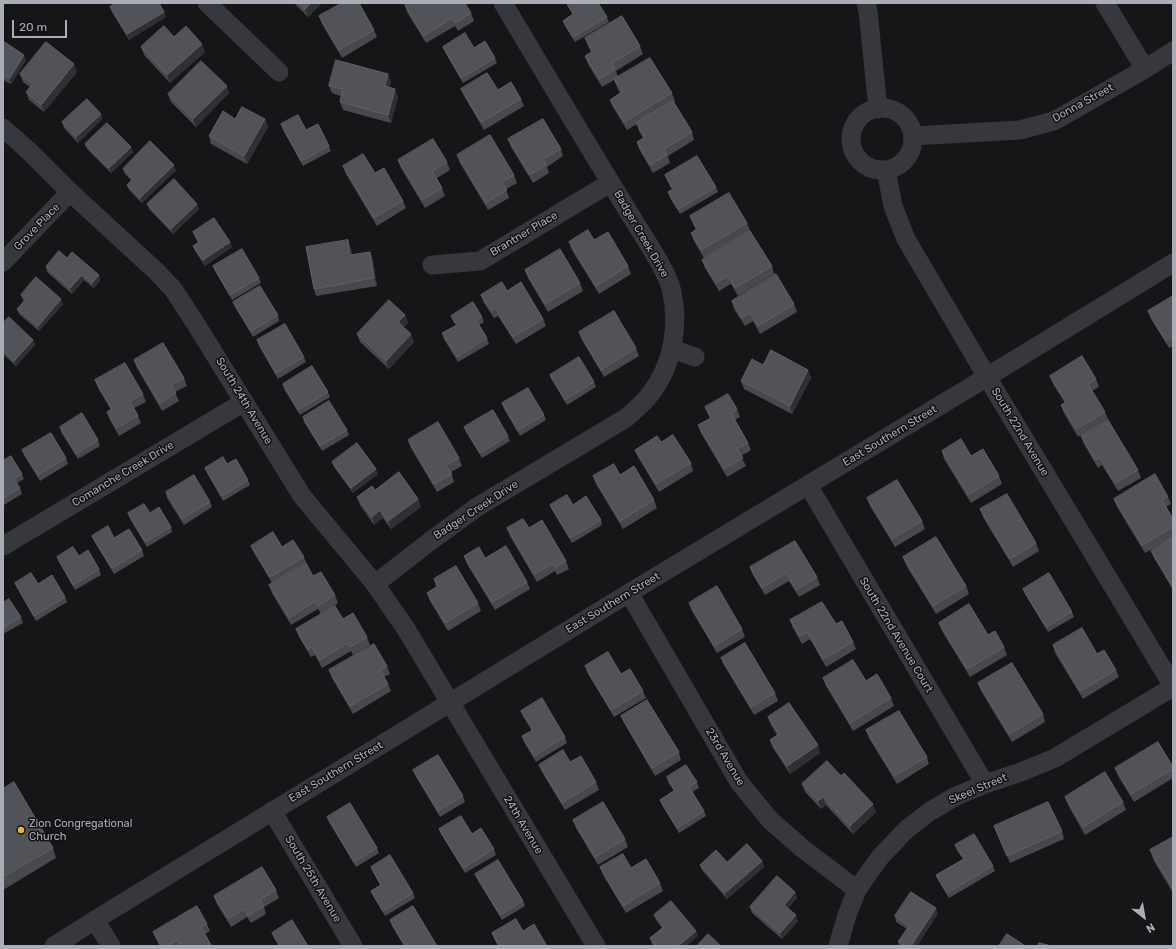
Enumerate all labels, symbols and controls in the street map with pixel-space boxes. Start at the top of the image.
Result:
scale bar [14,12,69,38]
text: 20 m [19,20,47,34]
street label: Donna Street [1050,81,1116,125]
street label: Badger Creek Drive [611,188,671,280]
street label: Grove Place [11,201,63,253]
street label: Brantner Place [488,209,560,259]
street label: South 24th Avenue [213,355,275,447]
street label: South 22nd Avenue [988,385,1052,479]
street label: East Southern Street [840,403,940,469]
street label: Comanche Creek Drive [70,438,176,510]
street label: Badger Creek Drive [431,478,521,542]
street label: East Southern Street [563,570,663,636]
street label: South 22nd Avenue Court [856,575,936,695]
street label: 23rd Avenue [703,726,747,788]
street label: East Southern Street [286,739,386,805]
street label: Skeel Street [947,771,1009,807]
street label: 24th Avenue [501,794,545,856]
place label: Zion Congregational Church [29,817,132,843]
marker: Zion Congregational Church [16,825,26,835]
street label: South 25th Avenue [282,833,344,925]
north arrow [1124,897,1164,937]
text: N [1144,920,1157,935]

